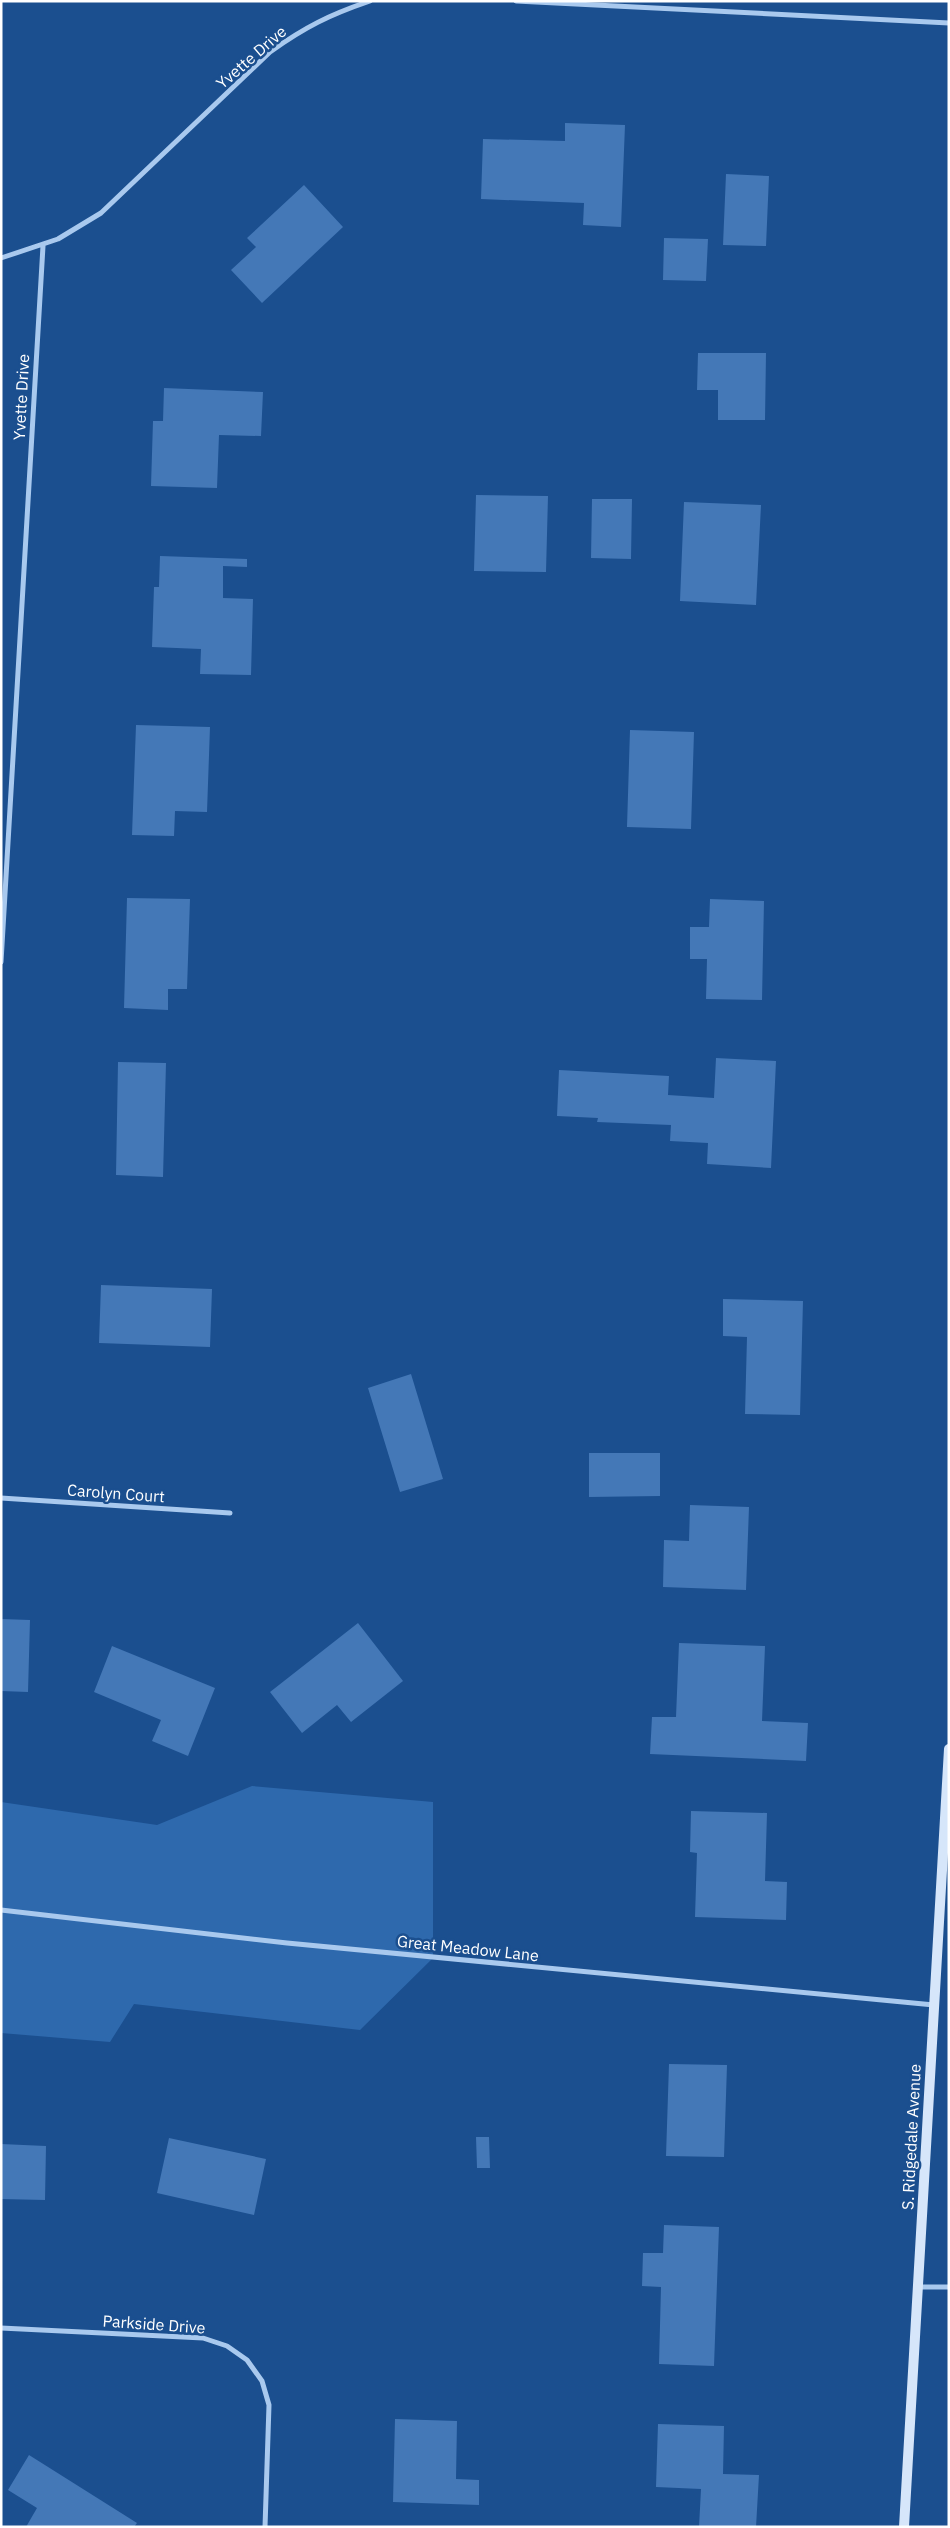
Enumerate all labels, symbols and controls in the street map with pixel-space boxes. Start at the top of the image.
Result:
street label: Yvette Drive [212,21,290,93]
street label: Yvette Drive [9,353,33,441]
street label: Carolyn Court [67,1480,165,1506]
street label: Great Meadow Lane [396,1931,540,1965]
street label: S. Ridgedale Avenue [897,2063,925,2211]
street label: Parkside Drive [102,2310,206,2338]

